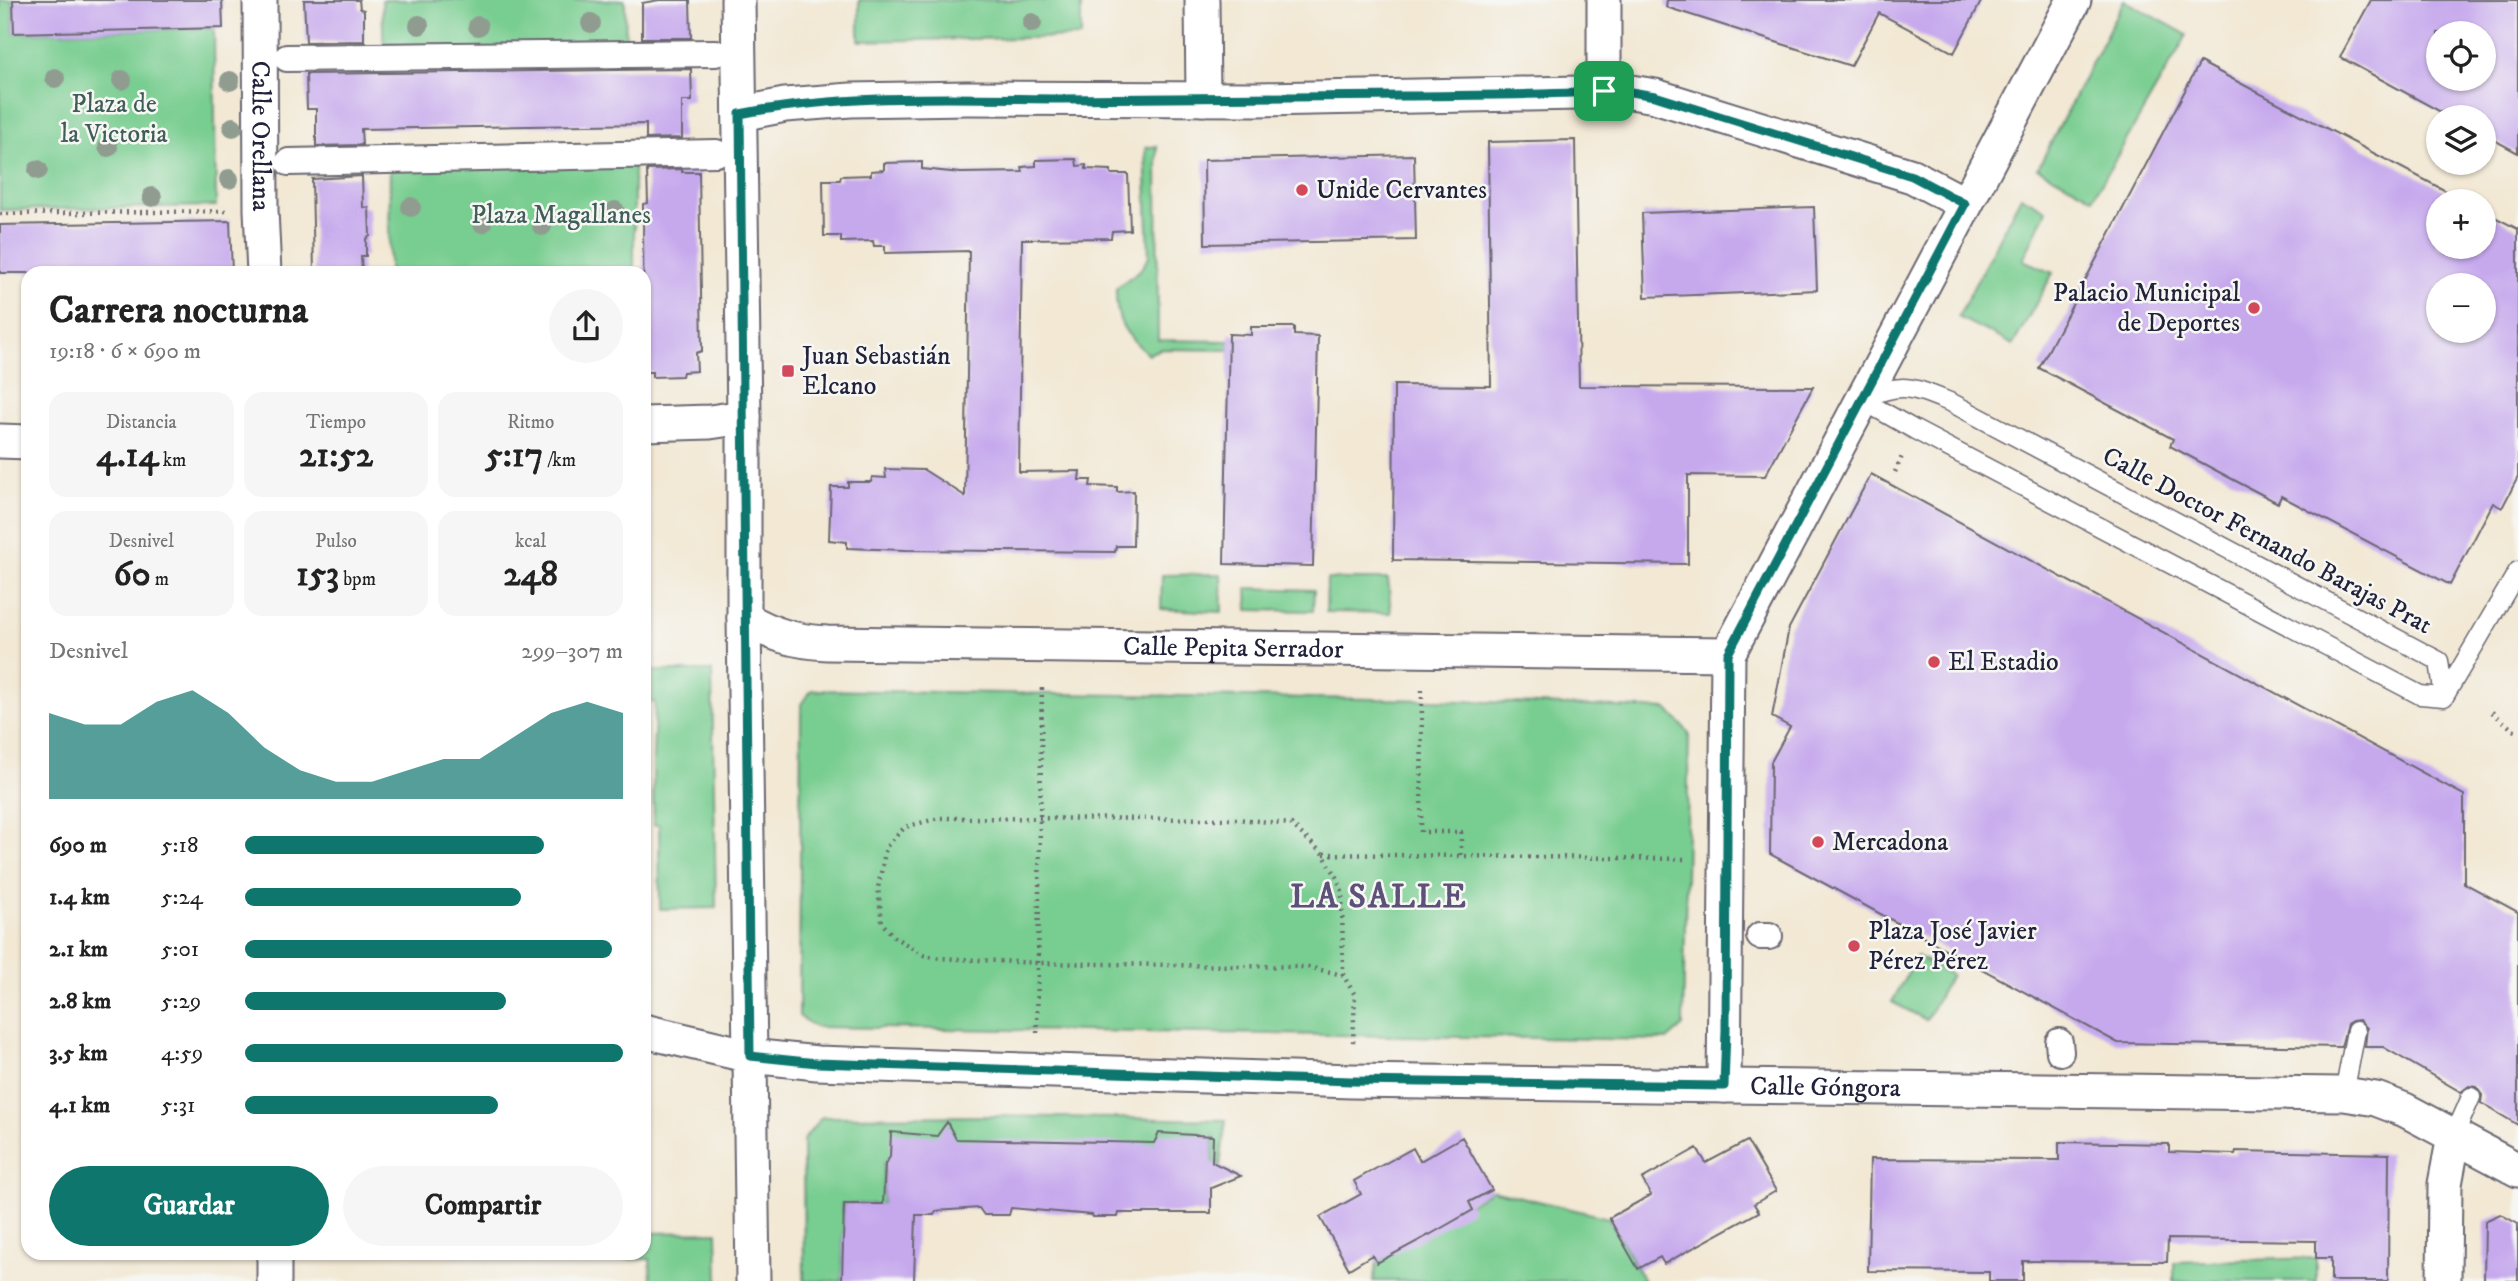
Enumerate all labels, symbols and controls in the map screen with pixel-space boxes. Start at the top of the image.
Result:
map controls [2426,21,2496,343]
button: locate [2426,21,2496,91]
street label: Calle Orellana [244,61,278,211]
pin [1574,61,1634,121]
icon: arrive [1585,72,1623,110]
park label: Plaza de la Victoria [61,88,167,151]
button: layers [2426,105,2496,175]
place label: Unide Cervantes [1316,174,1487,207]
marker: Unide Cervantes [1294,182,1310,198]
button: + [2426,189,2496,259]
park label: Plaza Magallanes [471,199,651,232]
button: − [2426,273,2496,343]
place label: Palacio Municipal de Deportes [2053,277,2240,340]
text: Carrera nocturna [49,287,308,335]
button: share [549,289,623,363]
marker: Palacio Municipal de Deportes [2246,300,2262,316]
text: 19:18 · 6 × 690 m [49,337,201,366]
place label: Juan Sebastián Elcano [800,340,951,403]
marker: Juan Sebastián Elcano [780,363,796,379]
text: Distancia [106,411,177,434]
text: Tiempo [306,411,366,434]
text: Ritmo [507,411,554,434]
text: 4.14 [96,434,159,478]
text: 21:52 [299,434,373,478]
text: 5:17 [485,434,543,478]
street label: Calle Doctor Fernando Barajas Prat [2097,440,2437,642]
text: km [159,449,186,472]
text: /km [543,449,576,472]
text: Desnivel [109,530,174,553]
text: Pulso [315,530,357,553]
text: kcal [515,530,546,553]
text: 60 [114,553,151,597]
text: 153 [296,553,339,597]
text: 248 [503,553,558,597]
text: m [151,568,169,591]
text: bpm [339,568,376,591]
street label: Calle Pepita Serrador [1123,630,1344,666]
text: Desnivel [49,637,128,666]
text: 299–307 m [521,637,623,666]
place label: El Estadio [1948,646,2059,679]
marker: El Estadio [1926,654,1942,670]
place label: Mercadona [1832,826,1948,859]
text: 690 m [49,831,107,860]
text: 5:18 [161,831,198,860]
marker: Mercadona [1810,834,1826,850]
district label: LA SALLE [1290,877,1468,918]
text: 1.4 km [49,883,110,912]
text: 5:24 [161,883,203,912]
place label: Plaza José Javier Pérez Pérez [1868,915,2037,978]
text: 2.1 km [49,935,108,964]
text: 5:01 [161,935,199,964]
marker: Plaza José Javier Pérez Pérez [1846,938,1862,954]
text: 2.8 km [49,987,111,1016]
text: 5:29 [161,987,201,1016]
text: 3.5 km [49,1039,108,1068]
text: 4:59 [161,1039,203,1068]
street label: Calle Góngora [1750,1070,1901,1105]
text: 4.1 km [49,1091,110,1120]
text: 5:31 [161,1091,195,1120]
button: Guardar [49,1166,329,1246]
button: Compartir [343,1166,623,1246]

